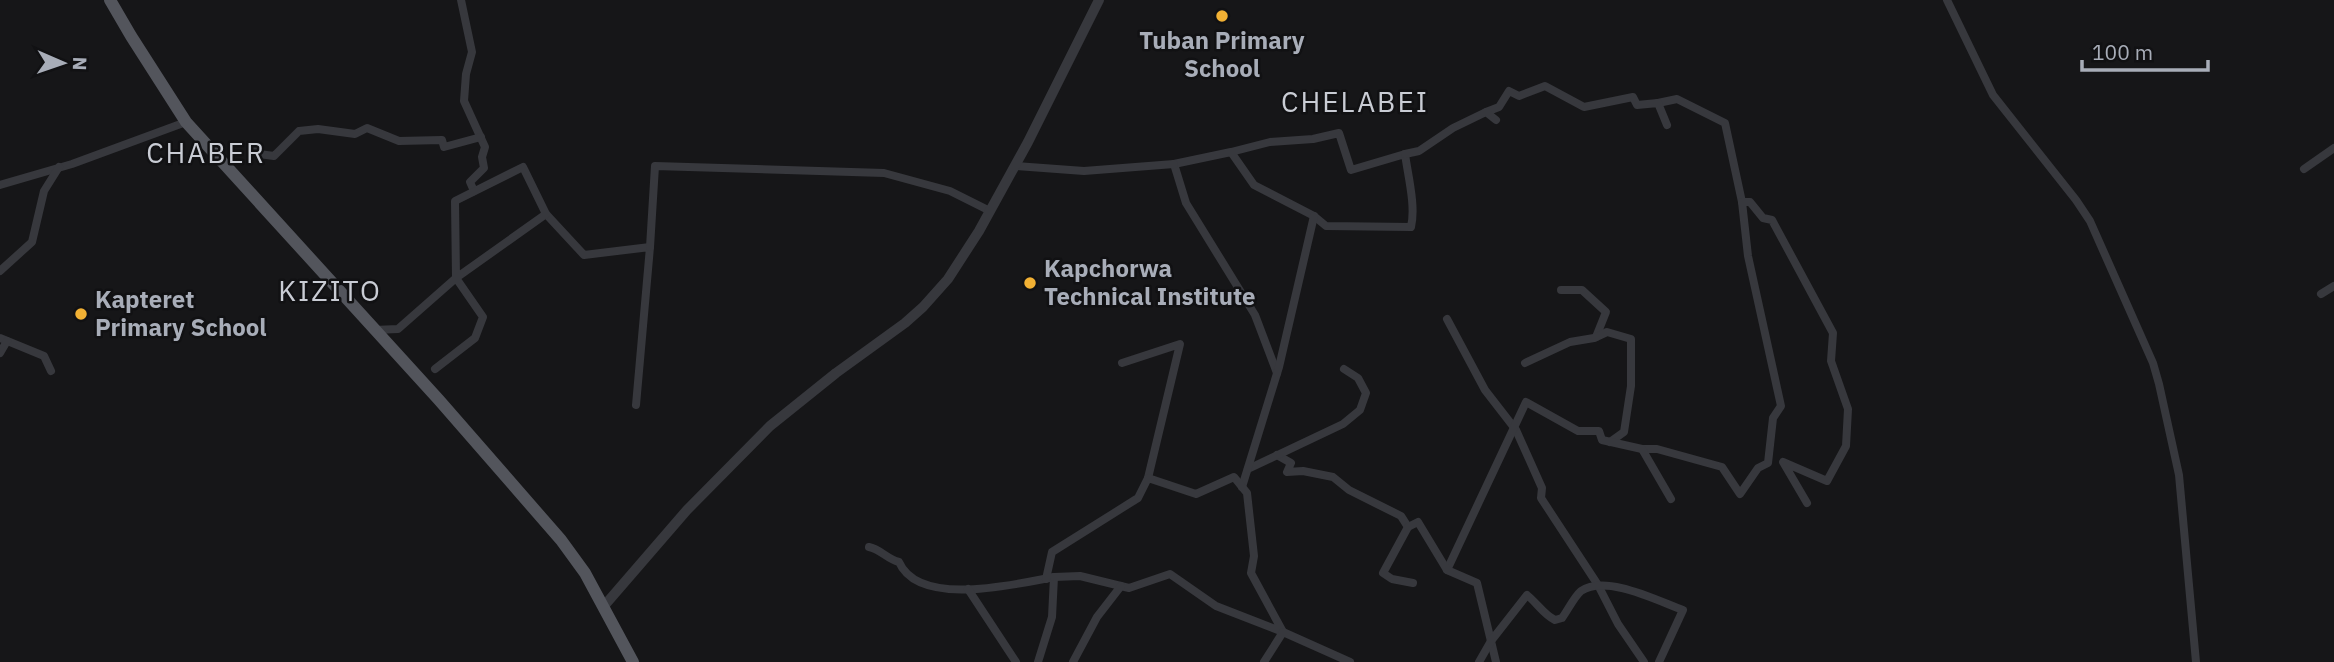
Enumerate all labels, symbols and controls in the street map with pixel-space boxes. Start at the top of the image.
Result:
marker: Tuban Primary School [1214,8,1230,24]
place label: Tuban Primary School [1139,24,1305,84]
north arrow [28,28,98,98]
scale bar [2082,28,2208,72]
text: 100 m [2092,38,2153,66]
text: N [68,56,92,71]
district label: CHELABEI [1281,83,1429,120]
district label: CHABER [146,134,266,171]
place label: Kapchorwa Technical Institute [1044,252,1256,312]
district label: KIZITO [278,272,382,309]
marker: Kapchorwa Technical Institute [1022,275,1038,291]
place label: Kapteret Primary School [95,283,267,343]
marker: Kapteret Primary School [73,306,89,322]

